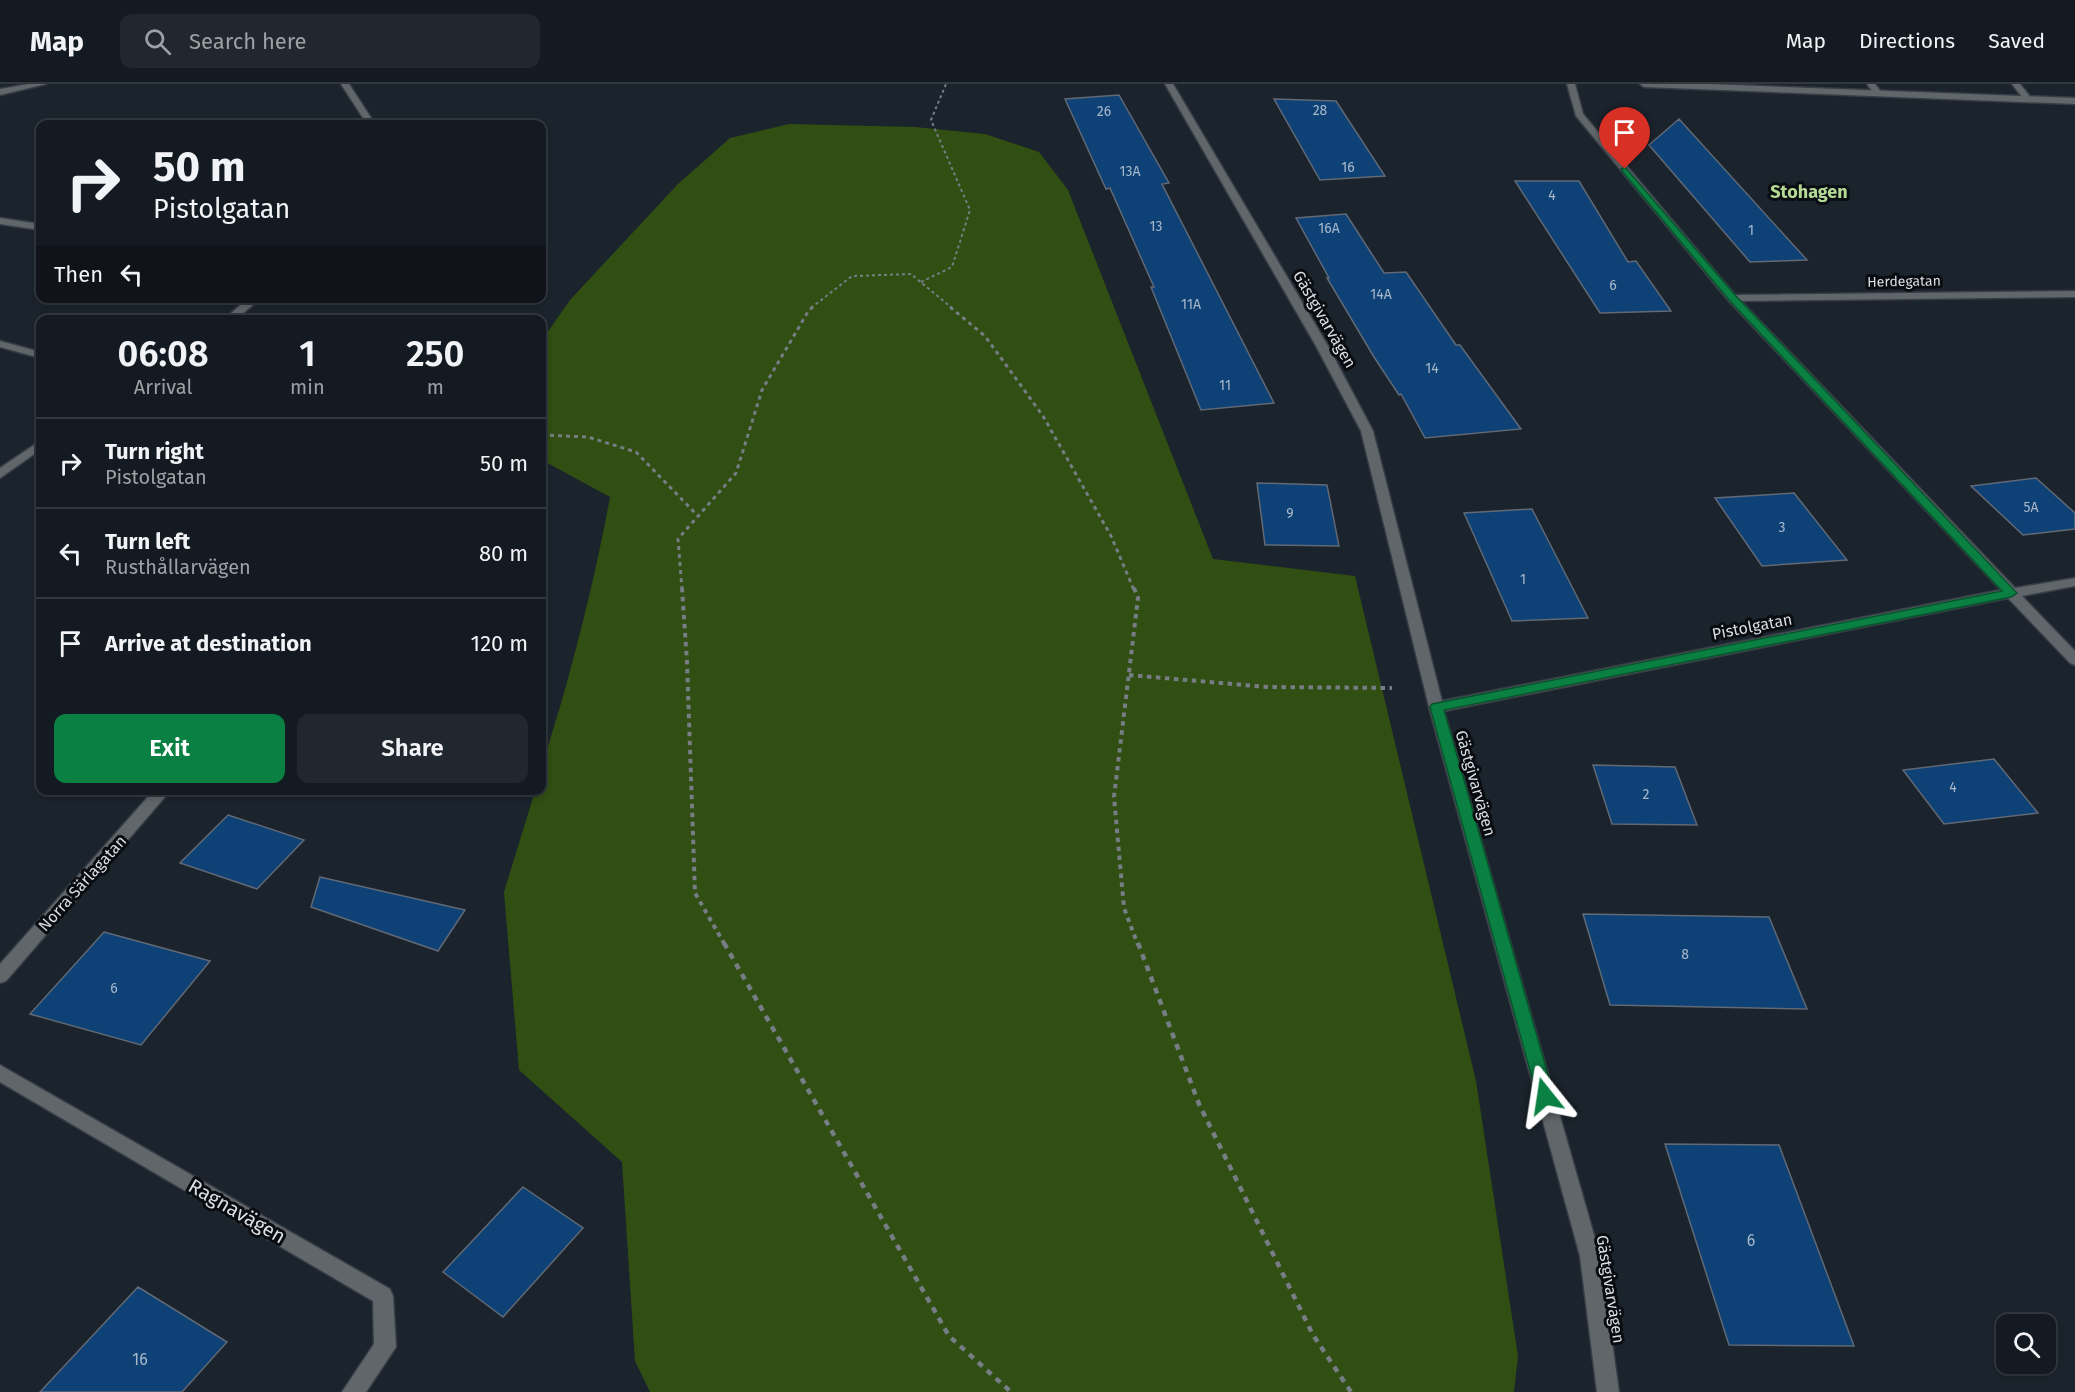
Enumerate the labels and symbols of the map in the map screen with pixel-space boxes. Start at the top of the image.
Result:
house number: 28 [1313,102,1328,119]
house number: 26 [1097,103,1111,120]
pin [1599,107,1650,169]
house number: 16 [1341,159,1355,176]
house number: 13A [1119,163,1141,180]
district label: Stohagen [1770,181,1848,203]
house number: 4 [1548,187,1556,204]
house number: 13 [1149,218,1163,235]
house number: 16A [1318,220,1340,237]
house number: 1 [1748,222,1754,239]
street label: Gästgivarvägen [1289,267,1360,371]
street label: Herdegatan [1867,272,1941,291]
house number: 6 [1609,277,1617,294]
house number: 14A [1370,286,1392,303]
house number: 11A [1181,296,1201,313]
house number: 14 [1425,360,1439,377]
house number: 11 [1219,377,1231,394]
house number: 5A [2023,499,2039,516]
house number: 9 [1286,505,1294,522]
house number: 3 [1779,519,1786,536]
house number: 1 [1520,571,1526,588]
street label: Pistolgatan [1710,609,1794,644]
street label: Gästgivarvägen [1451,728,1500,838]
house number: 4 [1949,779,1957,796]
house number: 2 [1643,786,1650,803]
street label: Norra Särlagatan [34,832,130,935]
house number: 8 [1681,946,1689,963]
house number: 6 [110,980,118,997]
position arrow [1513,1064,1577,1128]
street label: Ragnavägen [184,1174,290,1248]
house number: 6 [1747,1231,1755,1250]
street label: Gästgivarvägen [1593,1234,1628,1345]
house number: 16 [132,1350,148,1369]

